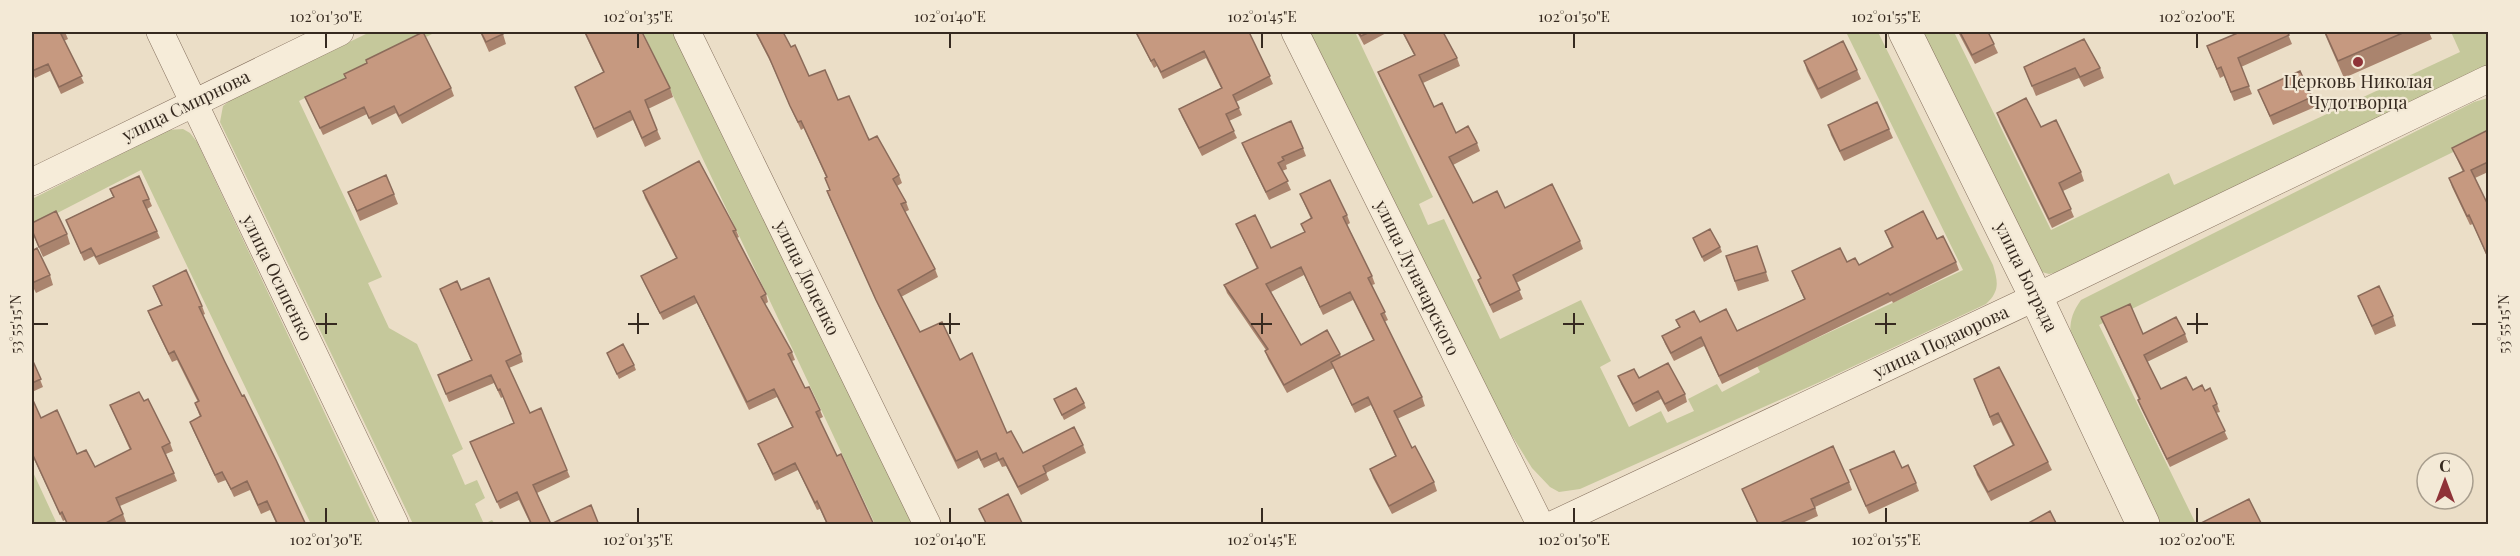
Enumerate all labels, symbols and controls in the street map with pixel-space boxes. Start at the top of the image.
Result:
text: 102°01'30"E [290,6,362,26]
text: 102°01'35"E [603,6,673,26]
text: 102°01'40"E [914,6,986,26]
text: 102°01'45"E [1227,6,1297,26]
text: 102°01'50"E [1538,6,1610,26]
text: 102°01'55"E [1851,6,1921,26]
text: 102°02'00"E [2159,6,2235,26]
marker: Церковь Николая Чудотворца [2351,55,2365,69]
street label: улица Смирнова [117,64,254,147]
place label: Церковь Николая Чудотворца [2284,69,2433,114]
street label: улица Луначарского [1369,195,1466,359]
street label: улица Осипенко [237,210,319,345]
street label: улица Доценко [769,215,846,339]
street label: улица Бограда [1989,217,2064,336]
text: 53°55'15"N [5,294,25,354]
text: 53°55'15"N [2493,294,2513,354]
street label: улица Подаюрова [1868,299,2012,383]
north arrow [2415,451,2475,511]
text: С [2439,455,2451,476]
text: 102°01'30"E [290,529,362,549]
text: 102°01'35"E [603,529,673,549]
text: 102°01'40"E [914,529,986,549]
text: 102°01'45"E [1227,529,1297,549]
text: 102°01'50"E [1538,529,1610,549]
text: 102°01'55"E [1851,529,1921,549]
text: 102°02'00"E [2159,529,2235,549]

